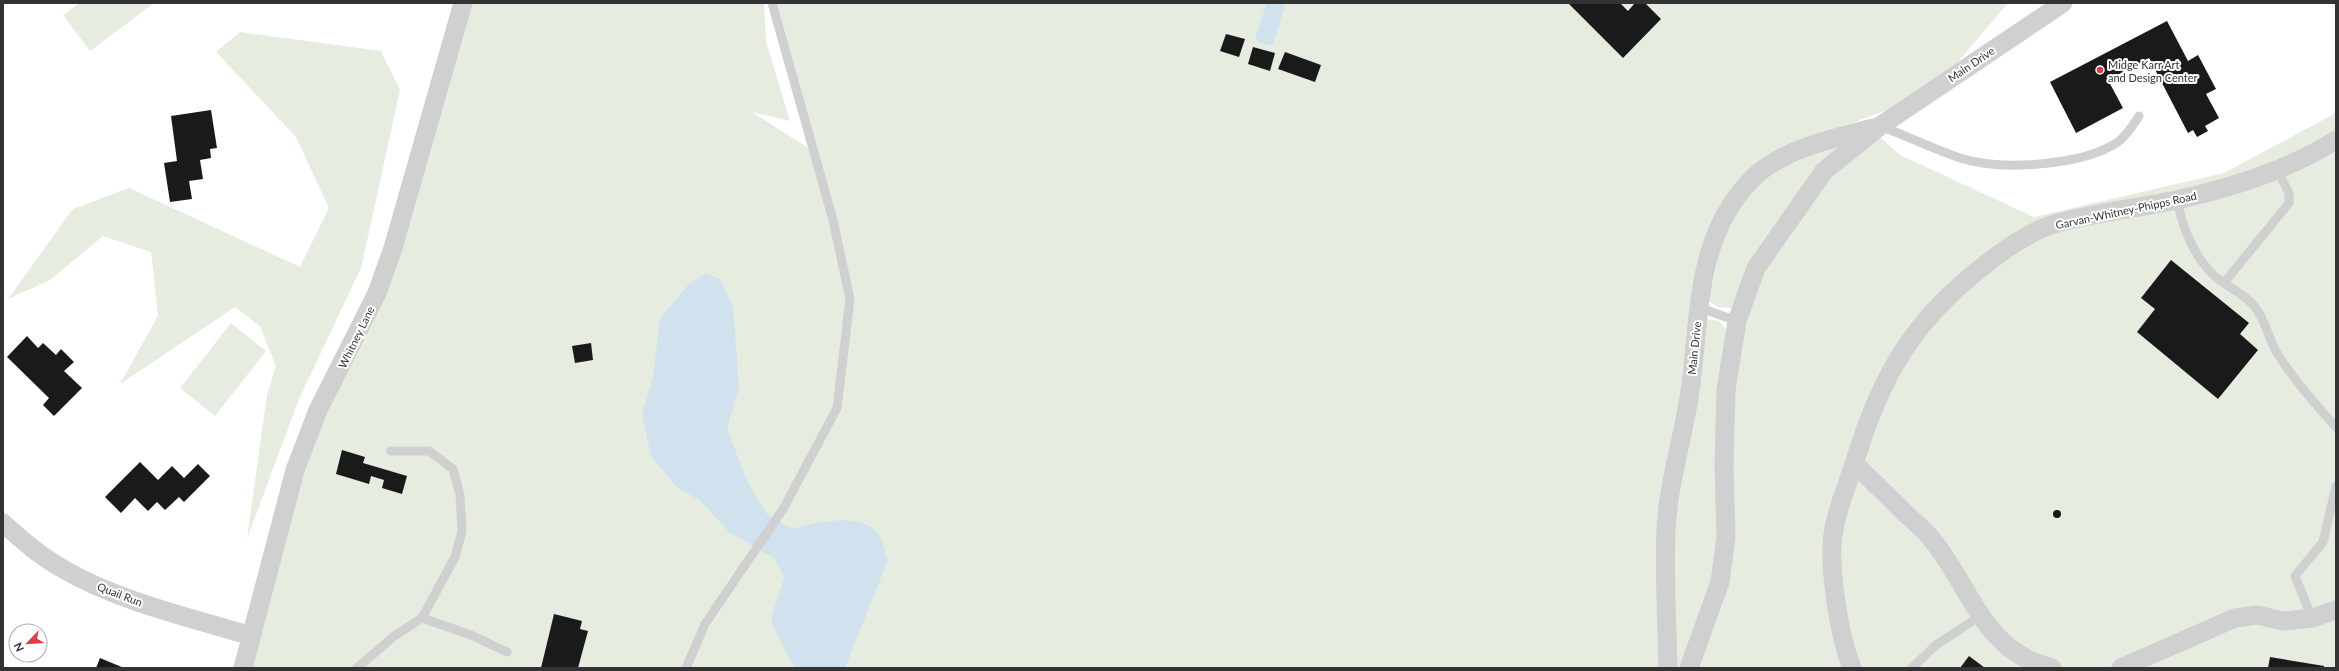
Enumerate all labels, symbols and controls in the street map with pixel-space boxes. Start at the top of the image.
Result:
street label: Main Drive [1945,44,1997,84]
place label: Midge Karr Art and Design Center [2108,58,2198,84]
marker: Midge Karr Art and Design Center [2095,65,2105,75]
street label: Garvan-Whitney-Phipps Road [2054,189,2198,231]
street label: Whitney Lane [335,304,377,370]
street label: Main Drive [1685,321,1703,375]
street label: Quail Run [96,579,144,609]
north arrow [8,623,48,663]
text: N [11,641,26,654]

